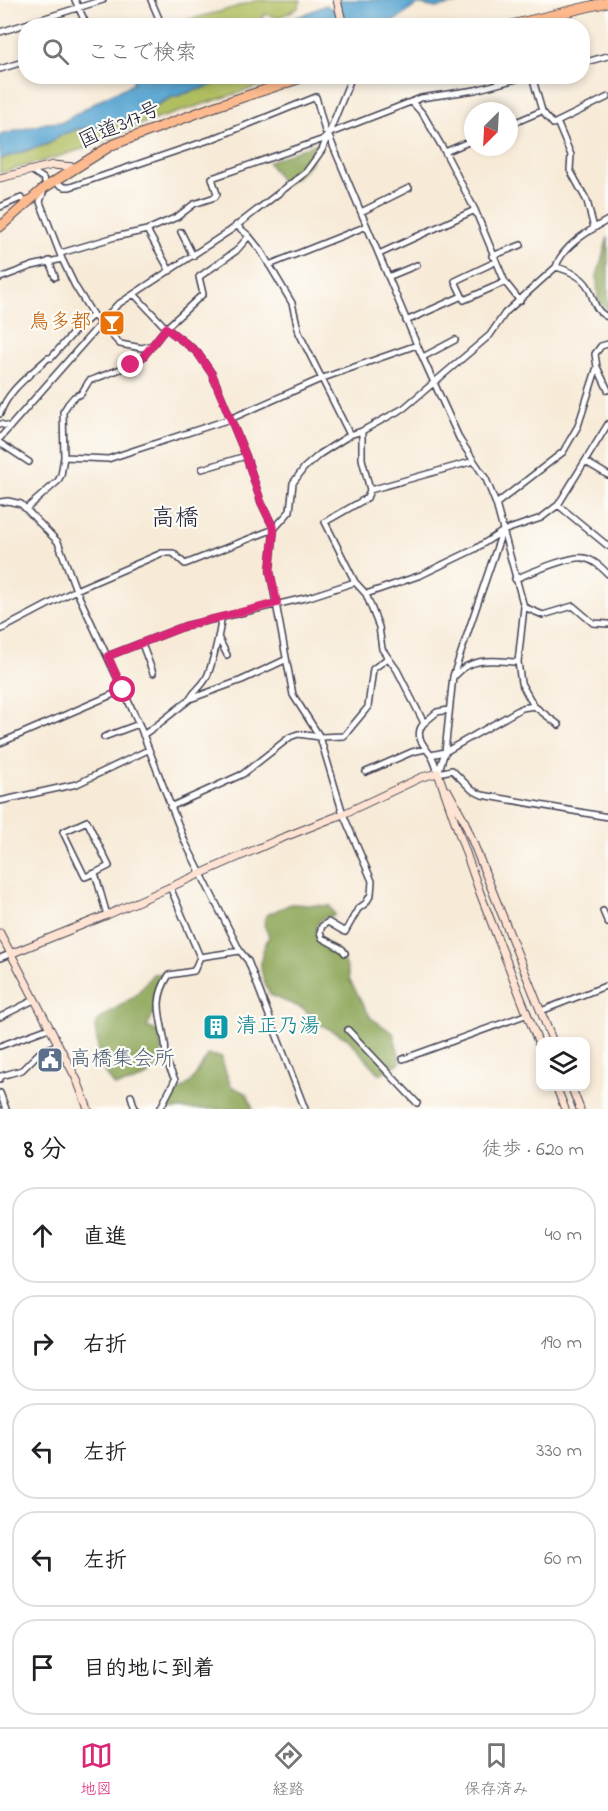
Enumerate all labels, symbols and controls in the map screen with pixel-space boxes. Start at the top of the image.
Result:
search box [18,18,590,84]
icon: search [39,35,72,68]
text: ここで検索 [87,38,197,70]
street label: 国道317号 [74,95,166,157]
north arrow [464,102,518,156]
place label: 鳥多都 [29,308,92,338]
bar icon: 鳥多都 [97,308,127,338]
route end [117,351,143,377]
district label: 高橋 [151,502,199,537]
route start [109,676,135,702]
building icon: 清正乃湯 [201,1012,231,1042]
place label: 清正乃湯 [236,1012,320,1042]
map controls [536,1037,590,1091]
button: layers [536,1037,590,1091]
public building icon: 高橋集会所 [35,1045,65,1075]
place label: 高橋集会所 [70,1045,175,1075]
text: 8 分 [24,1132,66,1170]
text: 徒歩 · 620 m [482,1136,584,1165]
icon: ahead [26,1219,59,1252]
text: 40 m [545,1221,582,1250]
text: 直進 [83,1222,127,1254]
icon: right [26,1327,59,1360]
text: 190 m [540,1329,582,1358]
text: 右折 [83,1330,127,1362]
icon: left [26,1435,59,1468]
text: 330 m [536,1437,582,1466]
text: 左折 [83,1438,127,1470]
icon: left [26,1543,59,1576]
text: 60 m [544,1545,582,1574]
text: 左折 [83,1546,127,1578]
icon: arrive [26,1651,59,1684]
text: 目的地に到着 [83,1654,215,1686]
tab: 地図 [80,1739,113,1802]
tab: 経路 [272,1739,305,1802]
tab: 保存済み [464,1739,528,1802]

